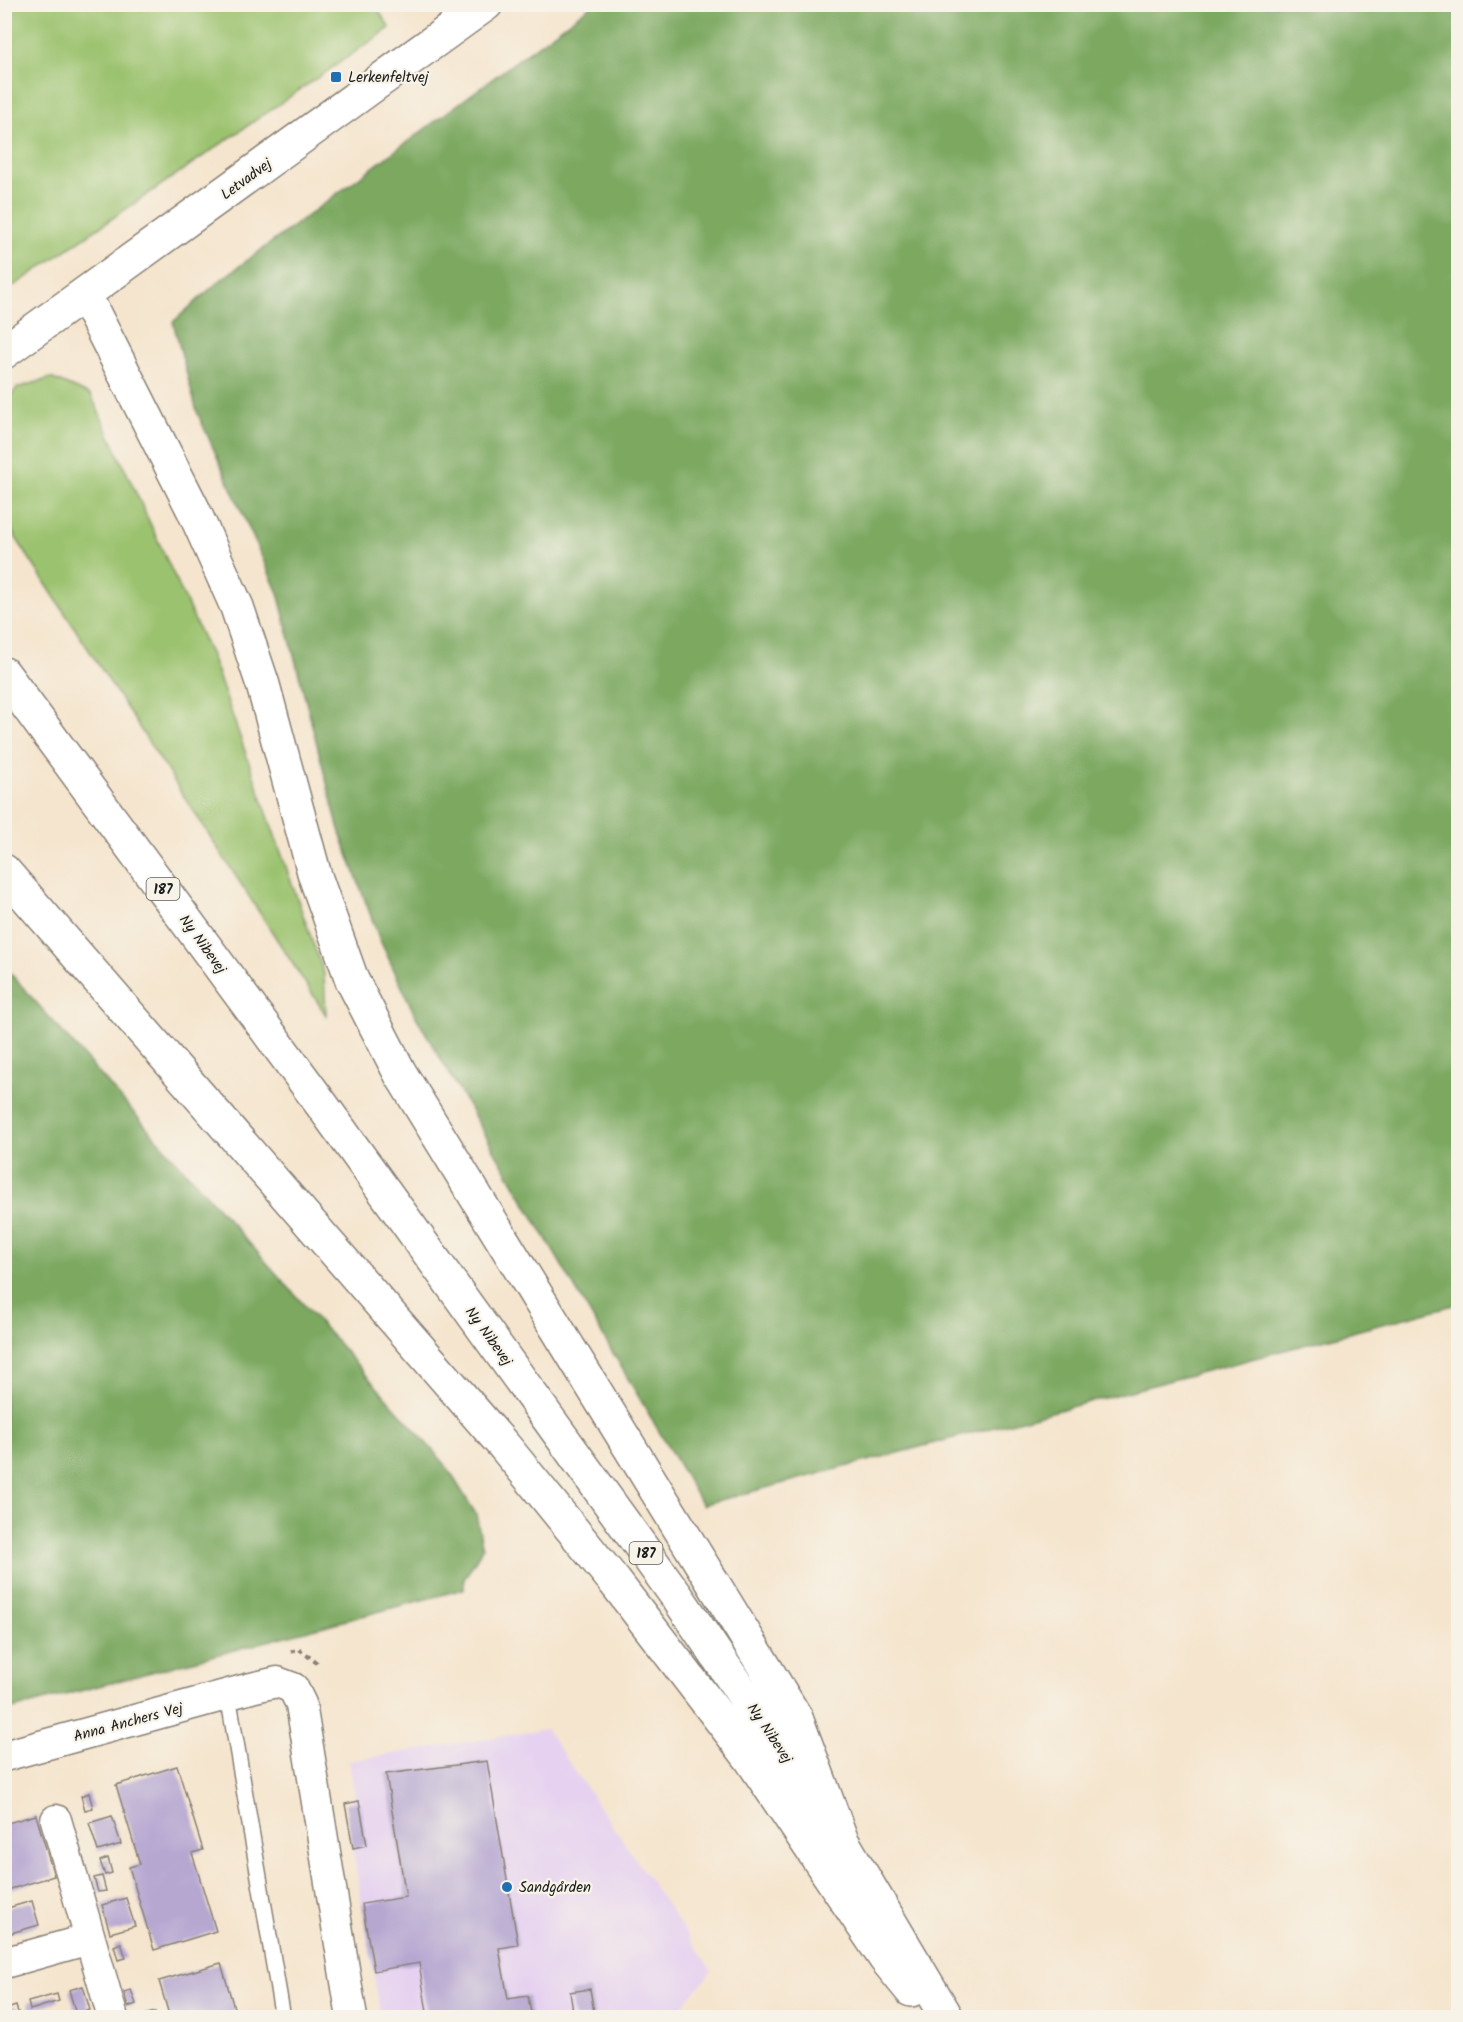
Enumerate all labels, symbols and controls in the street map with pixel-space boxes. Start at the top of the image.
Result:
place label: Lerkenfeltvej [348,66,430,90]
marker: Lerkenfeltvej [329,70,343,84]
street label: Letvadvej [216,152,278,207]
road number: 187 [146,878,180,900]
street label: Ny Nibevej [172,910,233,980]
street label: Ny Nibevej [458,1302,519,1372]
road number: 187 [630,1542,662,1564]
street label: Anna Anchers Vej [71,1696,187,1749]
street label: Ny Nibevej [740,1698,799,1770]
place label: Sandgården [519,1876,591,1900]
marker: Sandgården [500,1880,514,1894]

